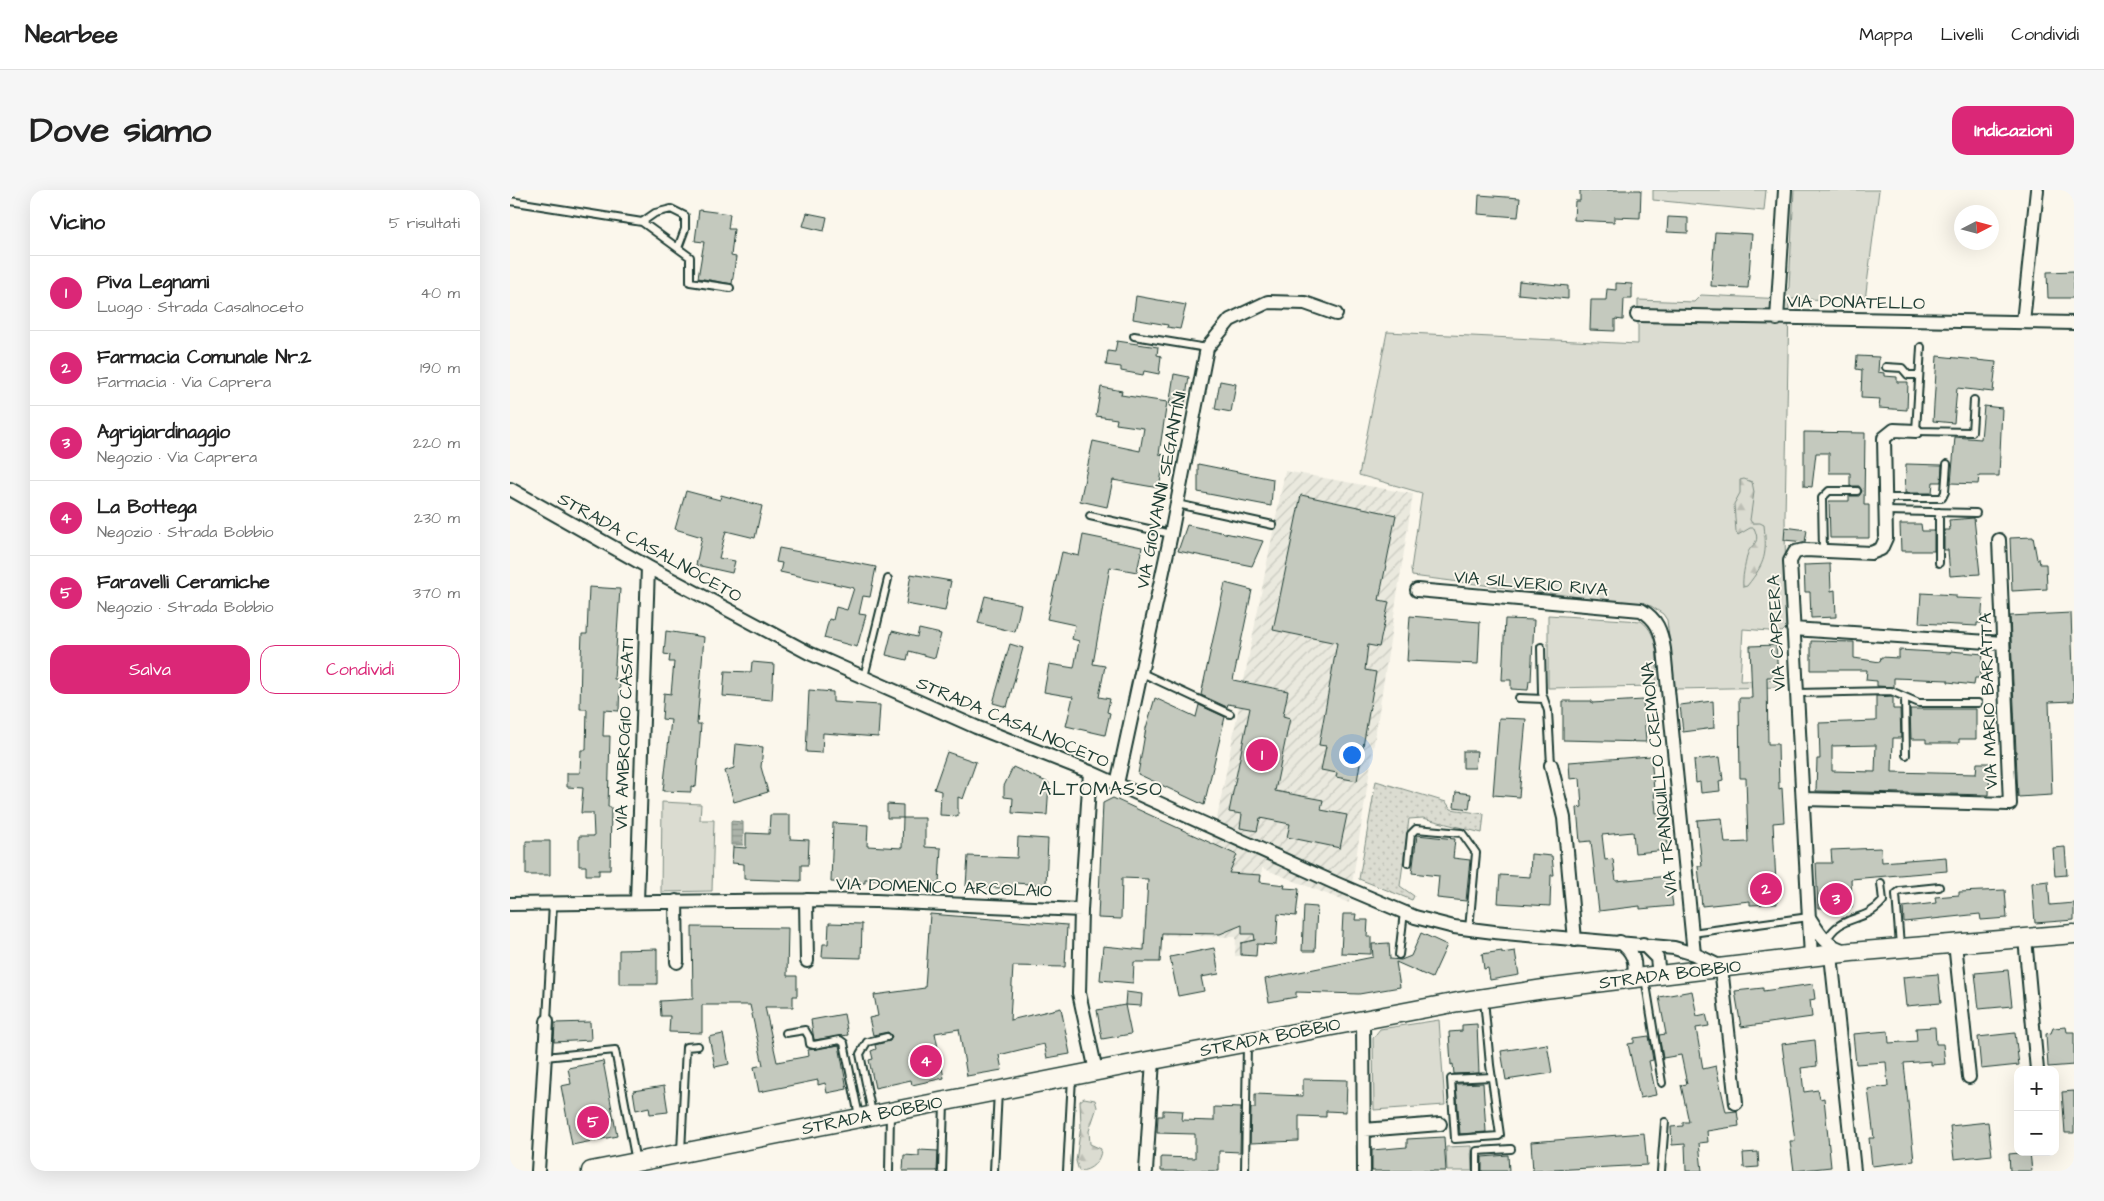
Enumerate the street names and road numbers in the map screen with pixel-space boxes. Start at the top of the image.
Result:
street label: VIA DONATELLO [1787,289,1925,316]
street label: VIA GIOVANNI SEGANTINI [1130,389,1193,591]
street label: STRADA CASALNOCETO [553,486,747,609]
street label: VIA SILVERIO RIVA [1453,564,1610,603]
street label: VIA CAPRERA [1761,574,1792,692]
street label: VIA MARIO BARATTA [1973,612,2004,790]
street label: VIA AMBROGIO CASATI [609,637,640,831]
street label: VIA TRANQUILLO CREMONA [1635,660,1684,897]
street label: STRADA CASALNOCETO [912,670,1113,774]
street label: VIA DOMENICO ARCOLAIO [836,871,1052,904]
street label: STRADA BOBBIO [1598,953,1742,996]
street label: STRADA BOBBIO [1198,1012,1343,1063]
street label: STRADA BOBBIO [800,1090,945,1141]

